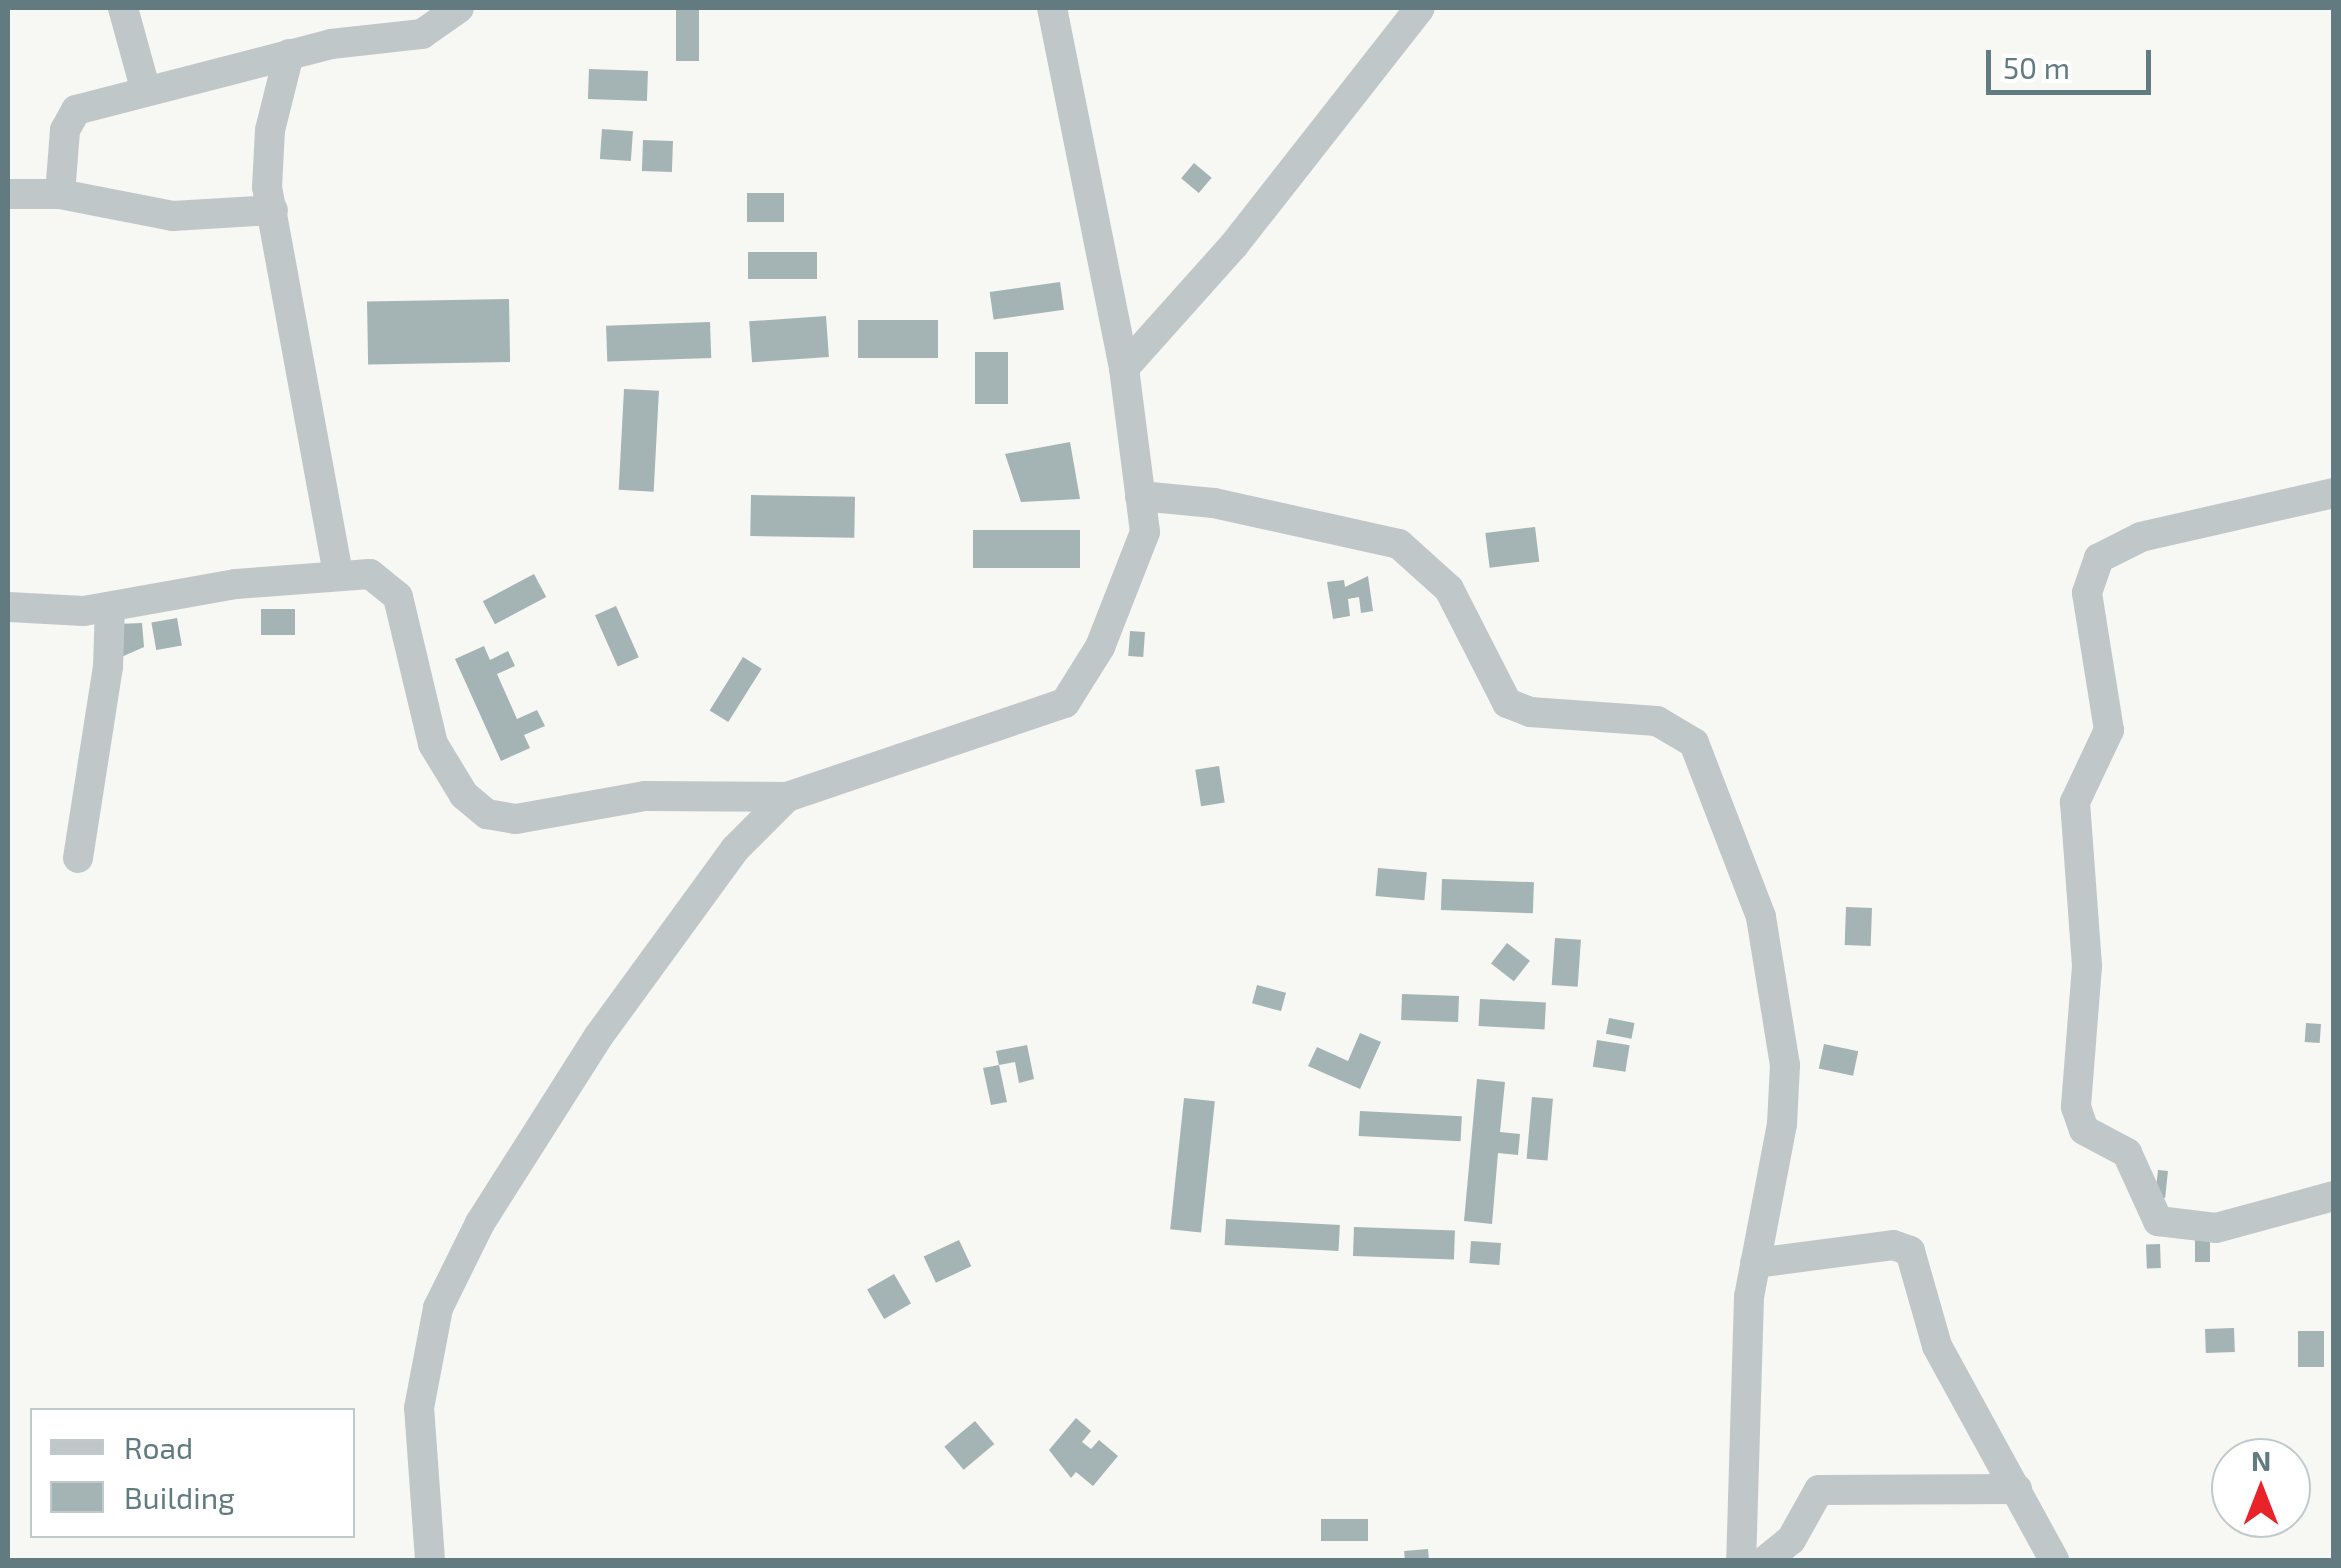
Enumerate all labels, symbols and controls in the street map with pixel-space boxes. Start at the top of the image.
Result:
scale bar [1991,30,2156,92]
text: 50 m [2003,49,2070,85]
legend [30,1408,355,1538]
text: Road [124,1429,193,1465]
north arrow [2211,1438,2311,1538]
text: N [2251,1443,2271,1477]
text: Building [124,1479,235,1515]

